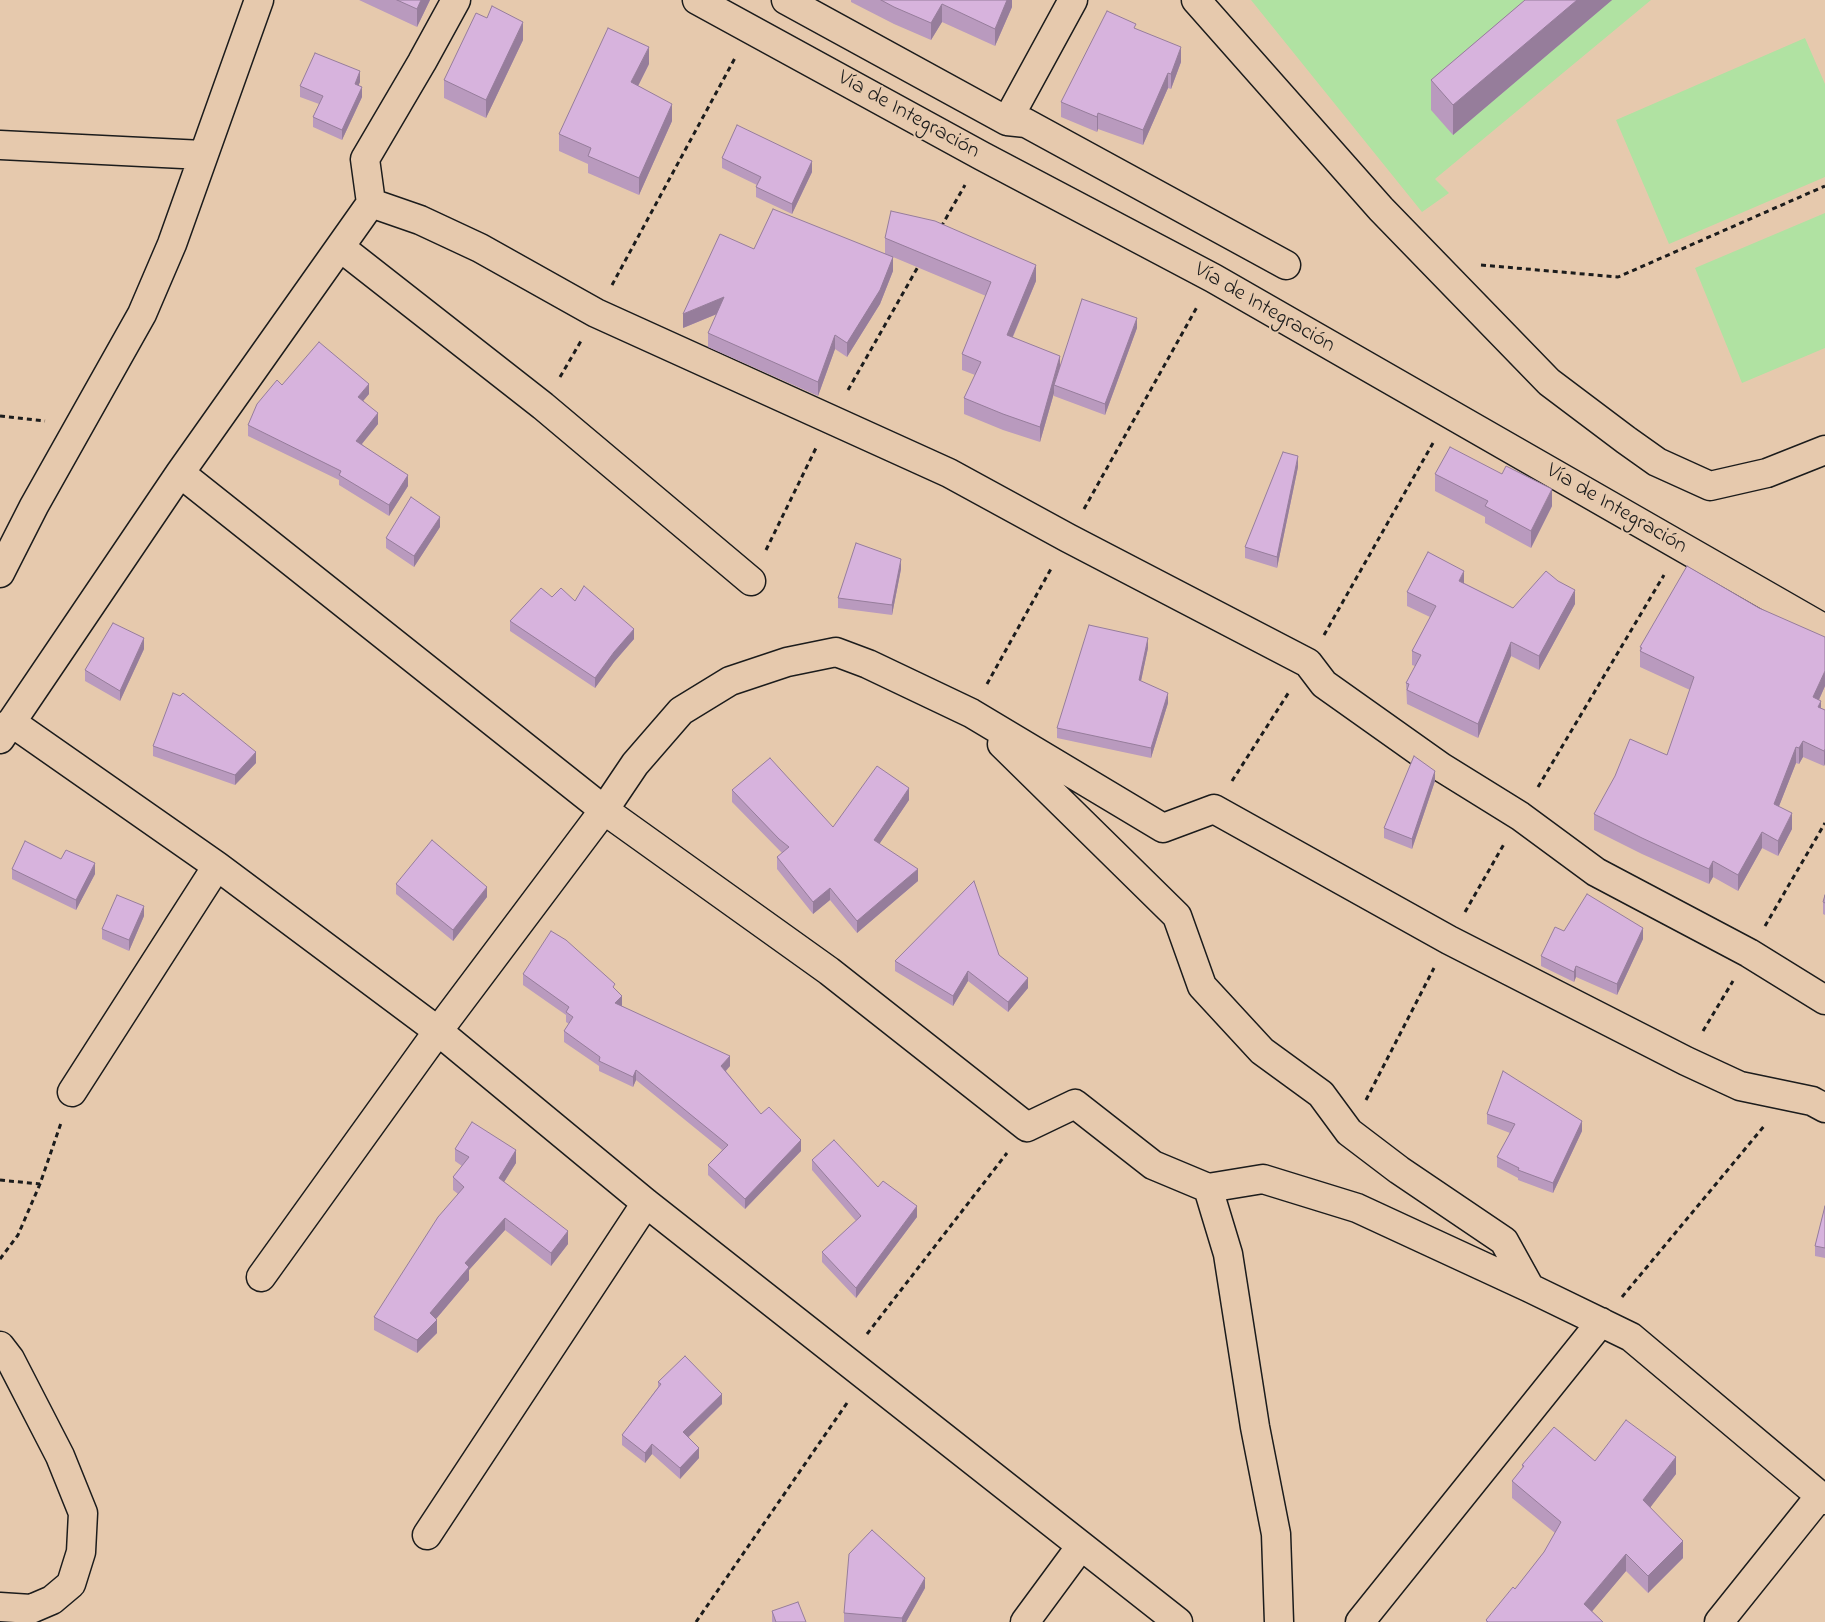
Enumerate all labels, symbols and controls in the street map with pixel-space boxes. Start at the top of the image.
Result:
street label: Vía de Integración [832,66,984,166]
street label: Vía de Integración [1189,258,1339,360]
street label: Vía de Integración [1541,459,1691,561]

